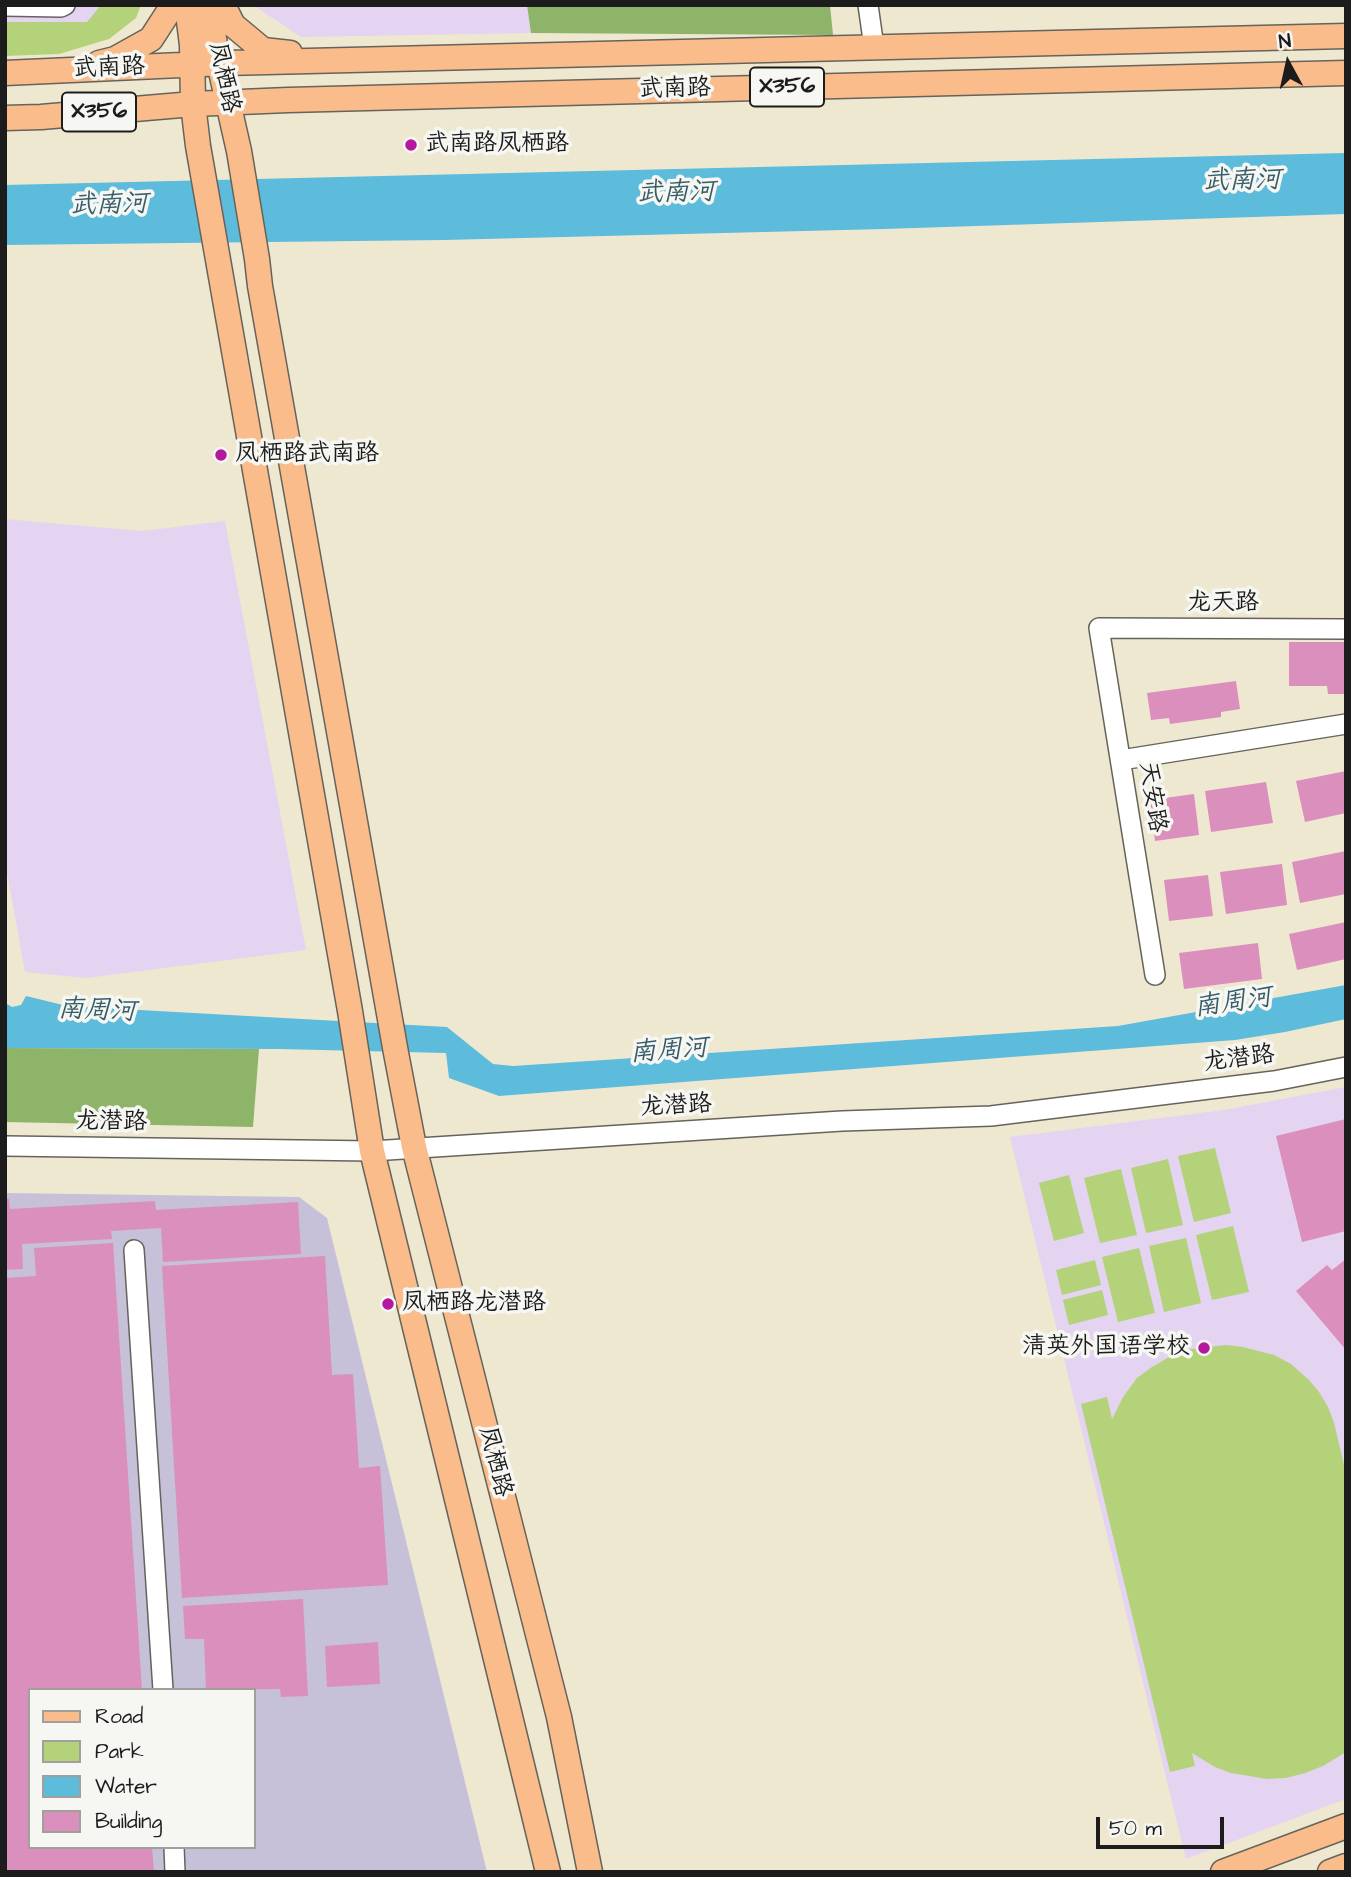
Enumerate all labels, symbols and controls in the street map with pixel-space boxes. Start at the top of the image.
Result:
north arrow [1253,28,1323,98]
text: N [1277,28,1293,56]
street label: 凤栖路 [201,40,245,116]
street label: 武南路 [73,53,145,85]
road number: X356 [750,68,824,106]
street label: 武南路 [639,75,711,105]
road number: X356 [62,92,136,132]
place label: 武南路凤栖路 [425,131,569,159]
marker: 武南路凤栖路 [403,137,419,153]
water label: 武南河 [1203,166,1281,198]
water label: 武南河 [637,178,715,210]
water label: 武南河 [70,190,148,222]
place label: 凤栖路武南路 [235,441,379,469]
marker: 凤栖路武南路 [213,447,229,463]
street label: 龙天路 [1187,590,1259,618]
street label: 天安路 [1131,759,1171,835]
water label: 南周河 [1192,983,1274,1025]
water label: 南周河 [57,995,137,1029]
water label: 南周河 [629,1034,709,1070]
street label: 龙潜路 [1202,1041,1276,1079]
street label: 龙潜路 [639,1091,713,1123]
street label: 龙潜路 [75,1108,147,1138]
place label: 凤栖路龙潜路 [402,1290,546,1318]
marker: 凤栖路龙潜路 [380,1296,396,1312]
place label: 清英外国语学校 [1022,1334,1190,1362]
marker: 清英外国语学校 [1196,1340,1212,1356]
street label: 凤栖路 [471,1424,517,1500]
legend [28,1688,256,1849]
text: Road [95,1702,143,1731]
text: Park [95,1737,144,1766]
text: Water [95,1772,157,1801]
scale bar [1099,1804,1227,1848]
text: Building [95,1807,162,1836]
text: 50 m [1109,1814,1162,1843]

